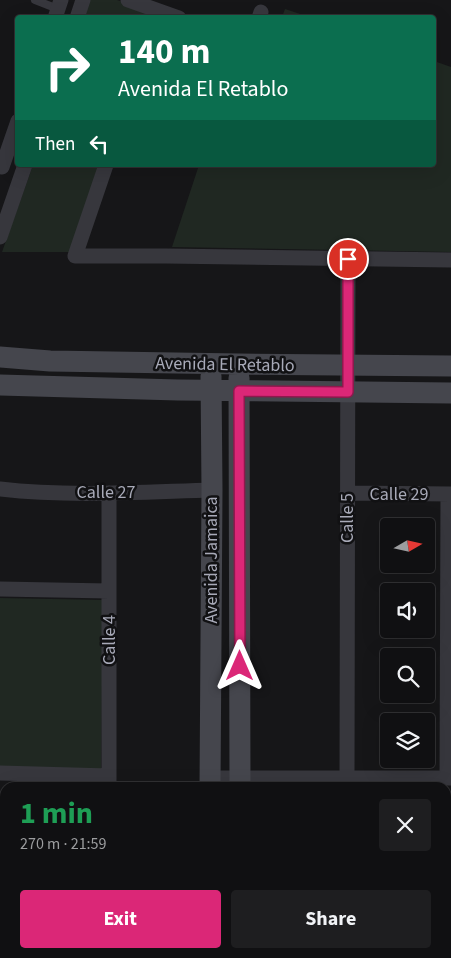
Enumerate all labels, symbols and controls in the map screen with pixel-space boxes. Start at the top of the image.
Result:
text: 140 m [118,27,210,77]
icon: right [35,35,100,100]
text: Avenida El Retablo [118,73,288,105]
icon: left [85,130,113,158]
text: Then [35,131,75,158]
pin [327,238,369,280]
icon: arrive [334,245,362,273]
street label: Avenida El Retablo [155,351,295,378]
street label: Calle 27 [77,480,136,505]
street label: Calle 29 [370,482,429,507]
street label: Calle 5 [335,493,360,543]
street label: Avenida Jamaica [199,496,224,624]
north arrow [380,518,435,572]
map controls [380,518,435,768]
button: sound [380,583,435,638]
street label: Calle 4 [97,615,122,665]
position arrow [213,639,265,691]
button: search [380,648,435,703]
button: layers [380,713,435,768]
text: 1 min [20,792,93,835]
button: close [379,799,431,851]
text: 270 m · 21:59 [20,833,107,855]
button: Exit [20,890,221,948]
button: Share [231,890,431,948]

